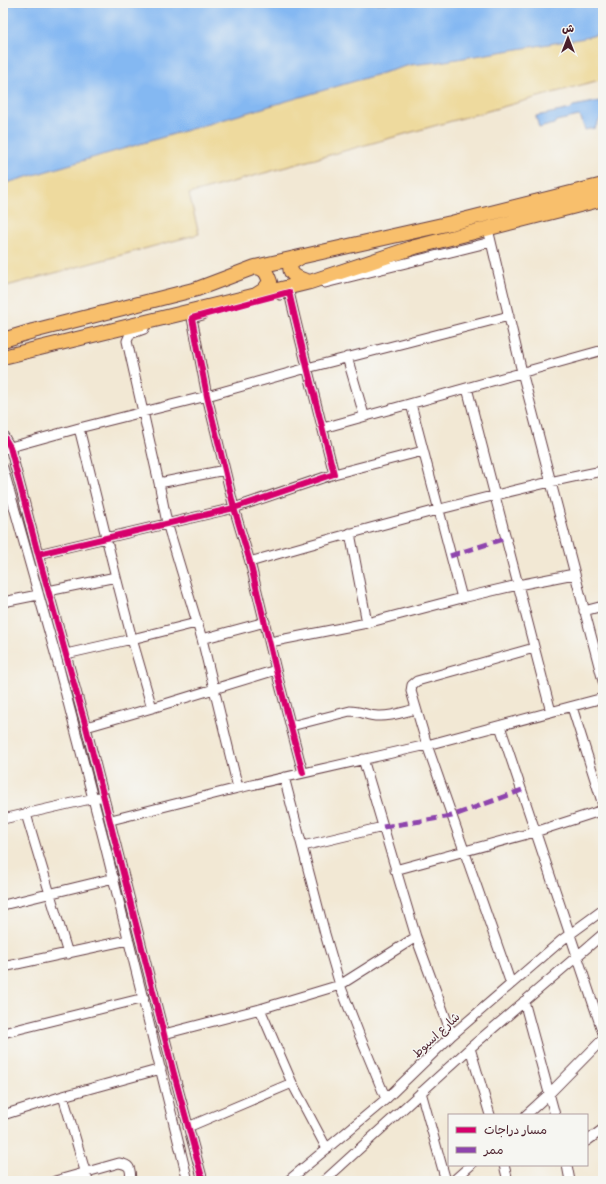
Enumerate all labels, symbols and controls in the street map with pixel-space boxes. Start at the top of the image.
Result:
north arrow [548,18,588,58]
text: ش [562,22,574,35]
street label: شارع اسيوط [409,1010,464,1062]
legend [448,1114,588,1166]
text: مسار دراجات [484,1123,547,1138]
text: ممر [483,1143,503,1157]

